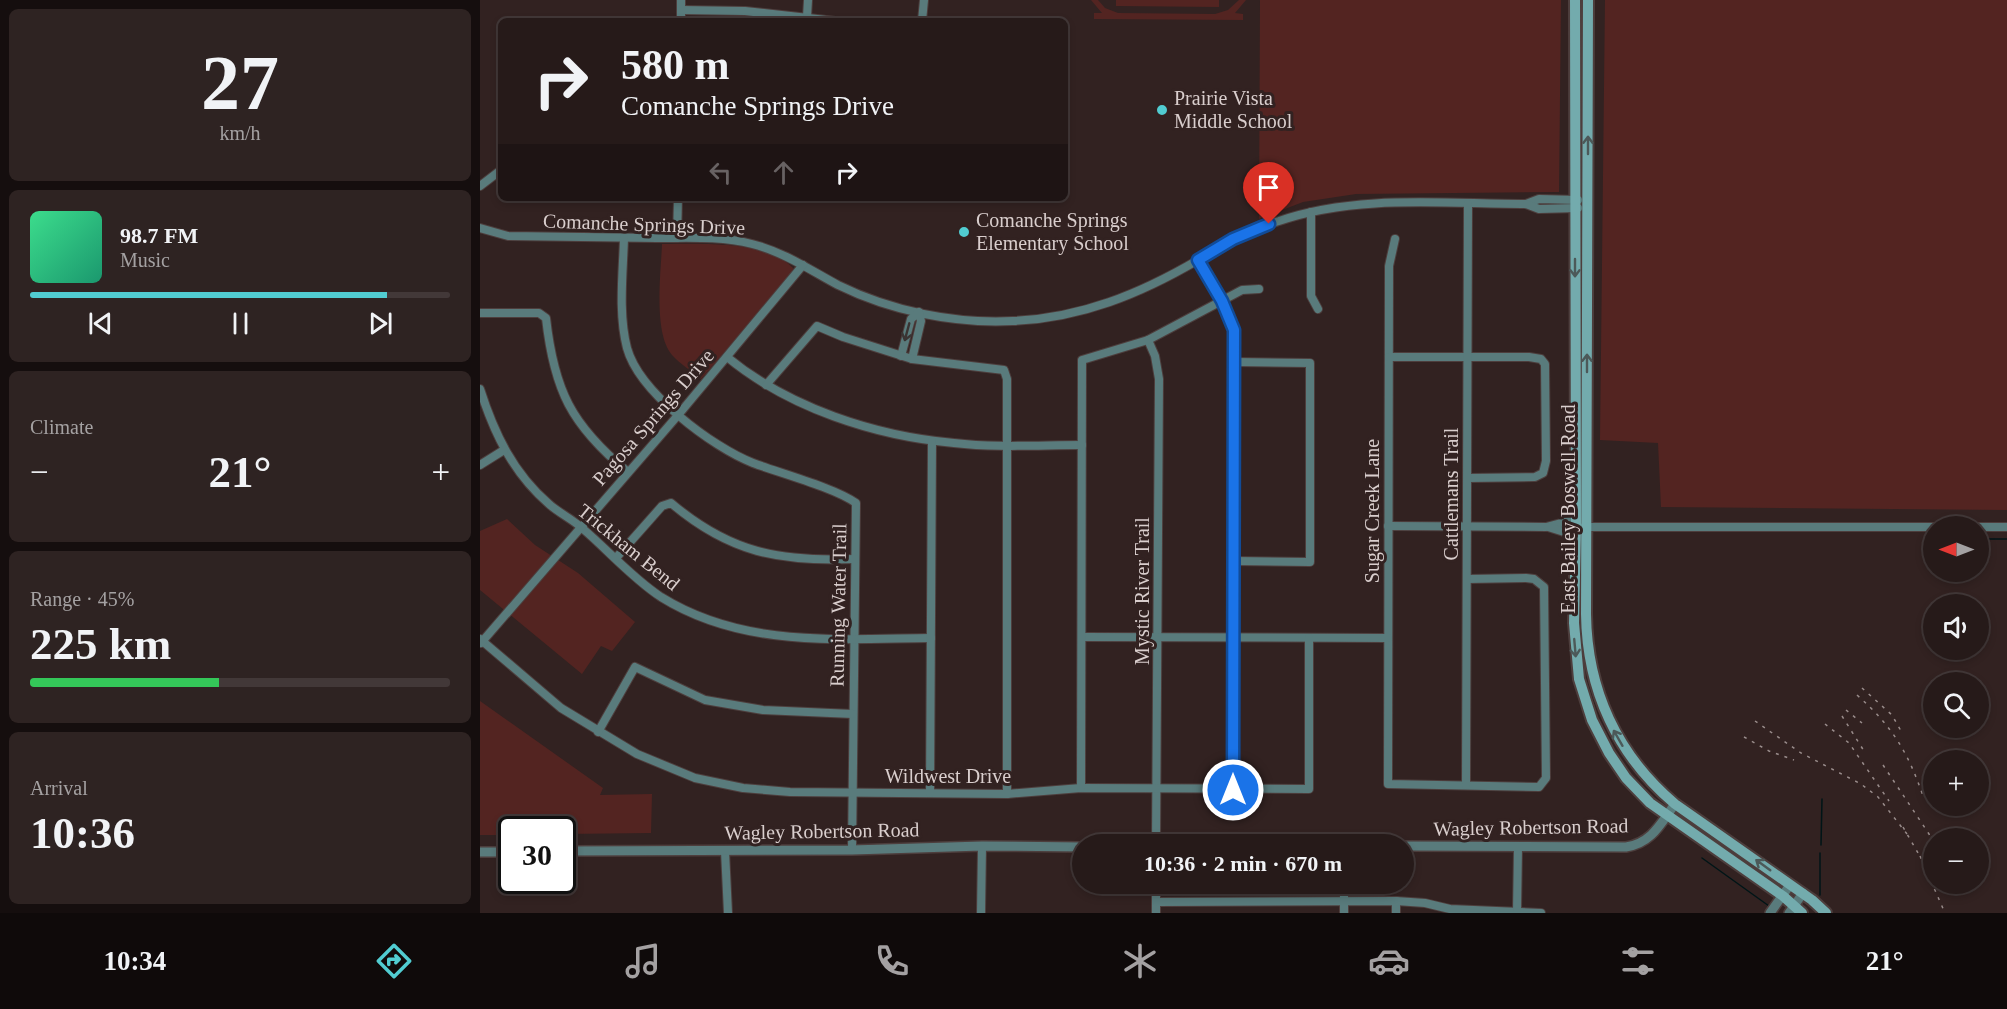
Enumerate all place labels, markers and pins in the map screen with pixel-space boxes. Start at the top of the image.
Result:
place label: Prairie Vista Middle School [1174,87,1293,132]
marker: Prairie Vista Middle School [1155,103,1169,117]
pin [1243,162,1294,224]
place label: Comanche Springs Elementary School [976,209,1129,255]
marker: Comanche Springs Elementary School [957,225,971,239]

